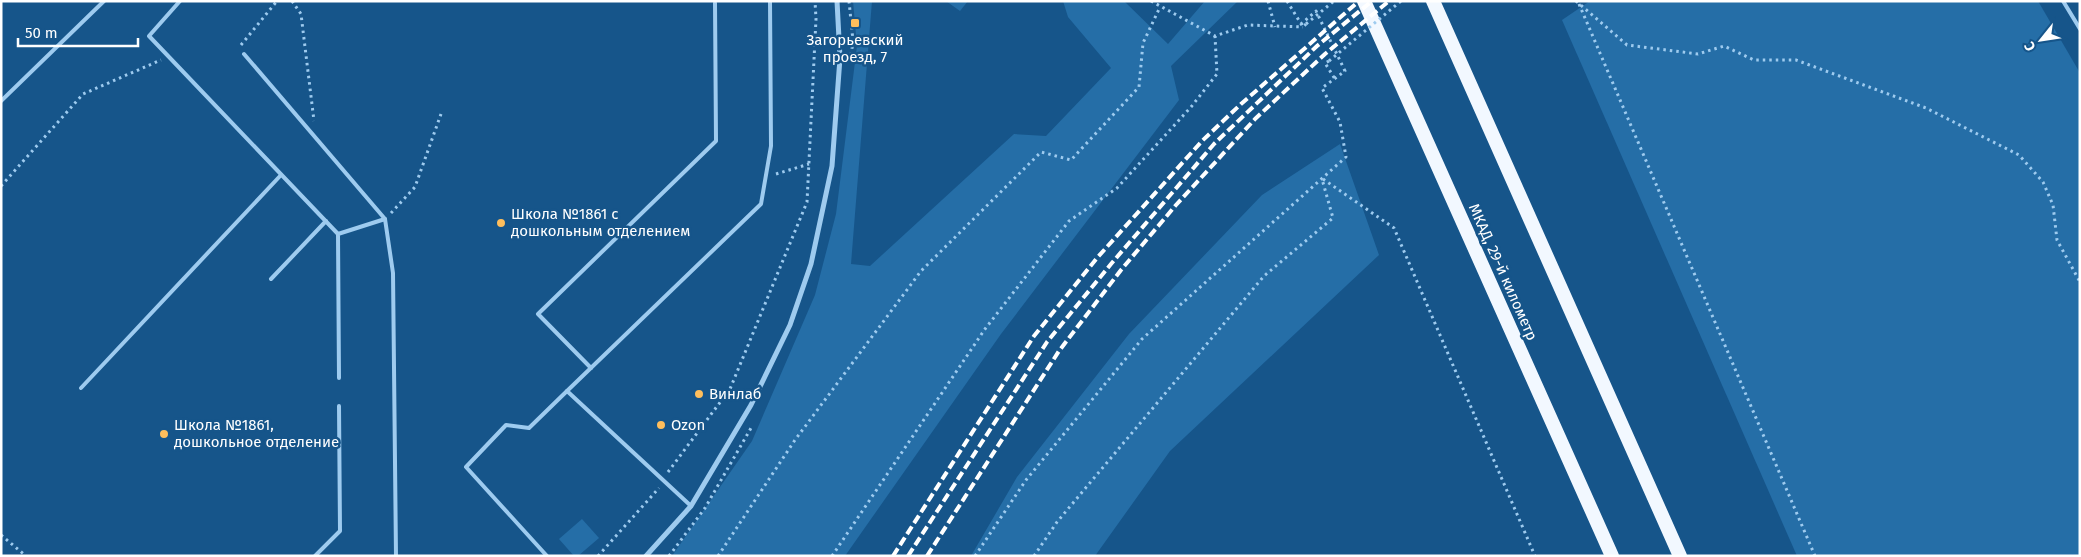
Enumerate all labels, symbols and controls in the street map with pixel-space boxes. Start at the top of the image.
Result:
scale bar [18,15,138,47]
north arrow [2016,15,2066,65]
marker: Загорьевский проезд, 7 [849,17,861,29]
text: 50 m [25,24,58,42]
place label: Загорьевский проезд, 7 [807,31,903,66]
text: С [2021,39,2040,54]
street label: МКАД, 29-й километр [1465,201,1541,343]
place label: Школа №1861 с дошкольным отделением [511,205,690,240]
marker: Школа №1861 с дошкольным отделением [495,217,507,229]
place label: Винлаб [709,385,762,403]
marker: Винлаб [693,388,705,400]
place label: Школа №1861, дошкольное отделение [174,416,339,451]
place label: Ozon [671,416,705,434]
marker: Ozon [655,419,667,431]
marker: Школа №1861, дошкольное отделение [158,428,170,440]

